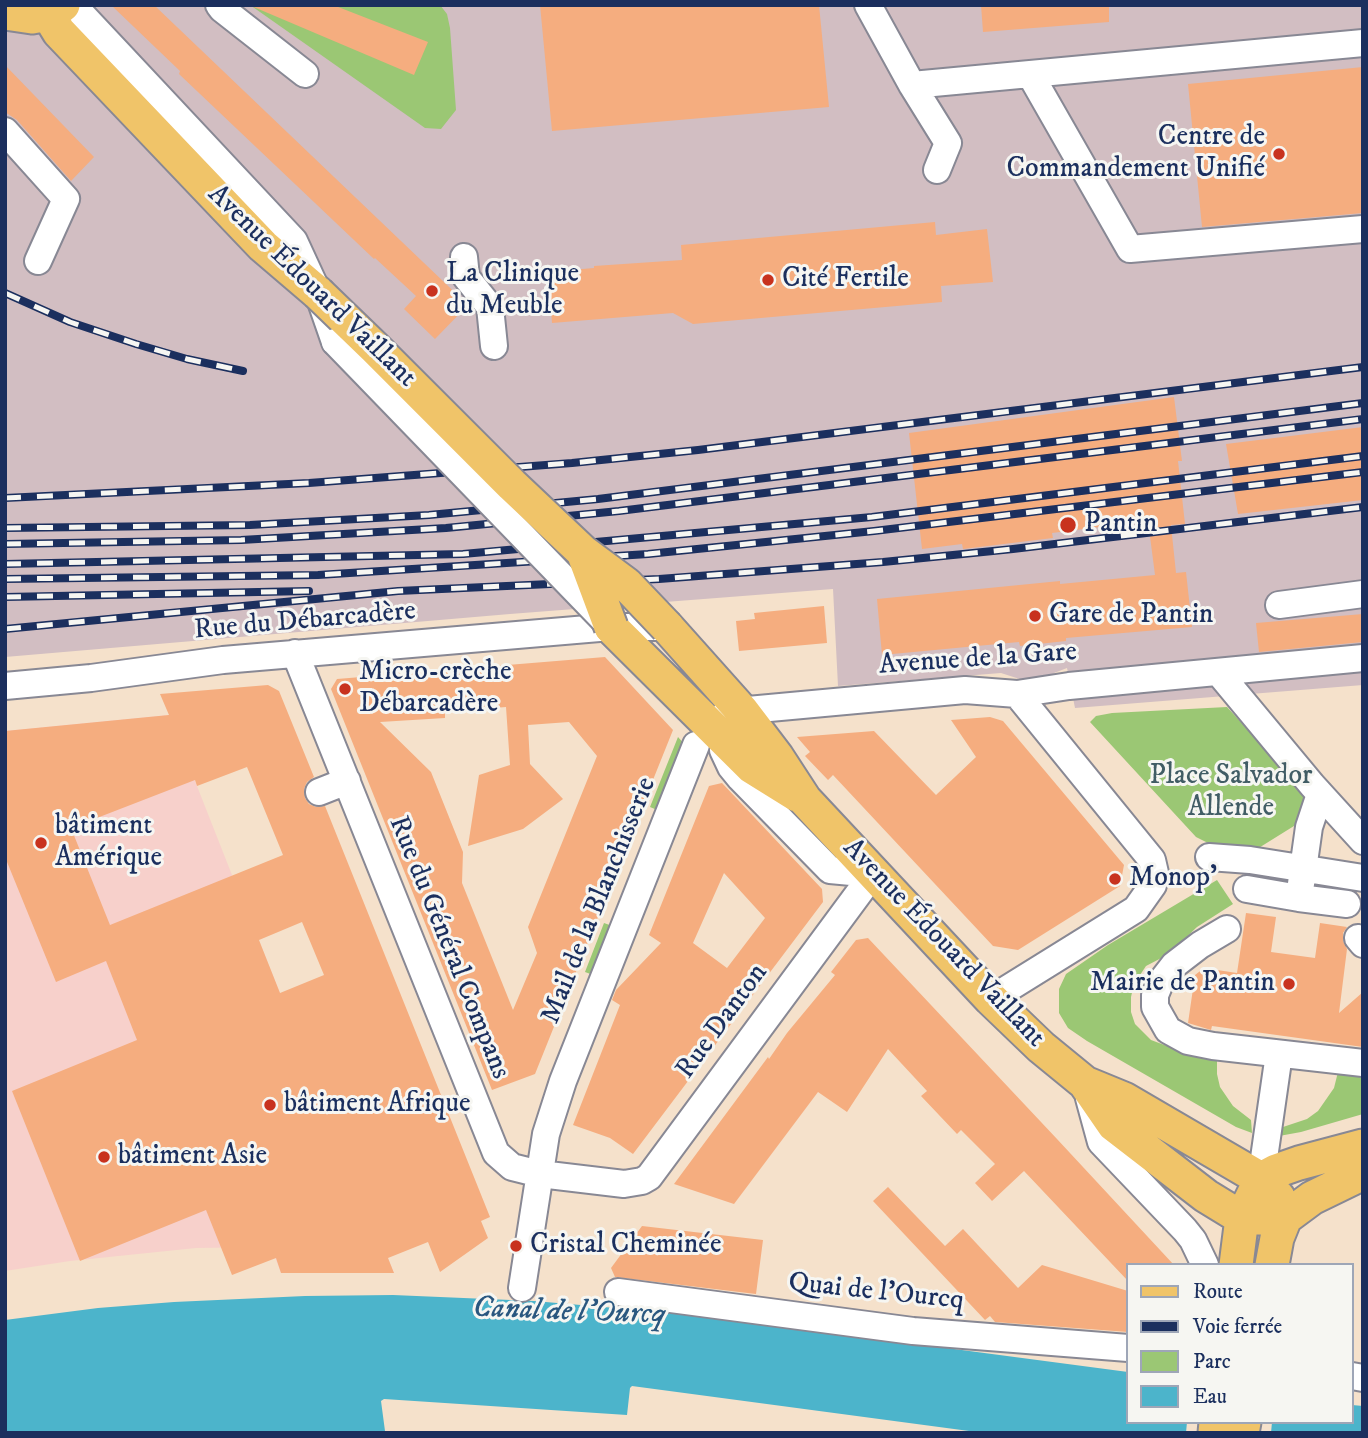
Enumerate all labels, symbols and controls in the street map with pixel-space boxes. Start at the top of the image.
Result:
place label: Centre de Commandement Unifié [1006,121,1265,187]
marker: Centre de Commandement Unifié [1271,146,1287,162]
street label: Avenue Édouard Vaillant [200,179,422,395]
place label: La Clinique du Meuble [446,258,579,324]
place label: Cité Fertile [782,263,909,297]
marker: Cité Fertile [760,272,776,288]
marker: La Clinique du Meuble [424,283,440,299]
place label: Pantin [1084,508,1157,542]
marker: Pantin [1058,515,1078,535]
street label: Rue du Débarcadère [193,596,417,648]
place label: Gare de Pantin [1049,599,1214,633]
marker: Gare de Pantin [1027,608,1043,624]
street label: Avenue de la Gare [878,636,1078,684]
place label: Micro-crèche Débarcadère [359,656,512,722]
marker: Micro-crèche Débarcadère [337,681,353,697]
park label: Place Salvador Allende [1150,760,1312,826]
street label: Mail de la Blanchisserie [535,773,665,1029]
place label: bâtiment Amérique [55,810,162,876]
street label: Rue du Général Compans [380,812,516,1084]
street label: Avenue Édouard Vaillant [835,833,1051,1055]
marker: bâtiment Amérique [33,835,49,851]
place label: Monop' [1129,862,1217,896]
marker: Monop' [1107,871,1123,887]
street label: Rue Danton [670,958,776,1086]
place label: Mairie de Pantin [1090,967,1275,1001]
marker: Mairie de Pantin [1281,976,1297,992]
place label: bâtiment Afrique [284,1088,471,1122]
marker: bâtiment Afrique [262,1097,278,1113]
place label: bâtiment Asie [118,1140,267,1174]
marker: bâtiment Asie [96,1149,112,1165]
place label: Cristal Cheminée [530,1229,722,1263]
marker: Cristal Cheminée [508,1238,524,1254]
legend [1126,1263,1354,1424]
street label: Quai de l'Ourcq [787,1267,965,1319]
text: Route [1193,1279,1243,1305]
water label: Canal de l'Ourcq [472,1292,666,1334]
text: Voie ferrée [1193,1314,1282,1340]
text: Parc [1193,1349,1231,1375]
text: Eau [1193,1384,1227,1410]

